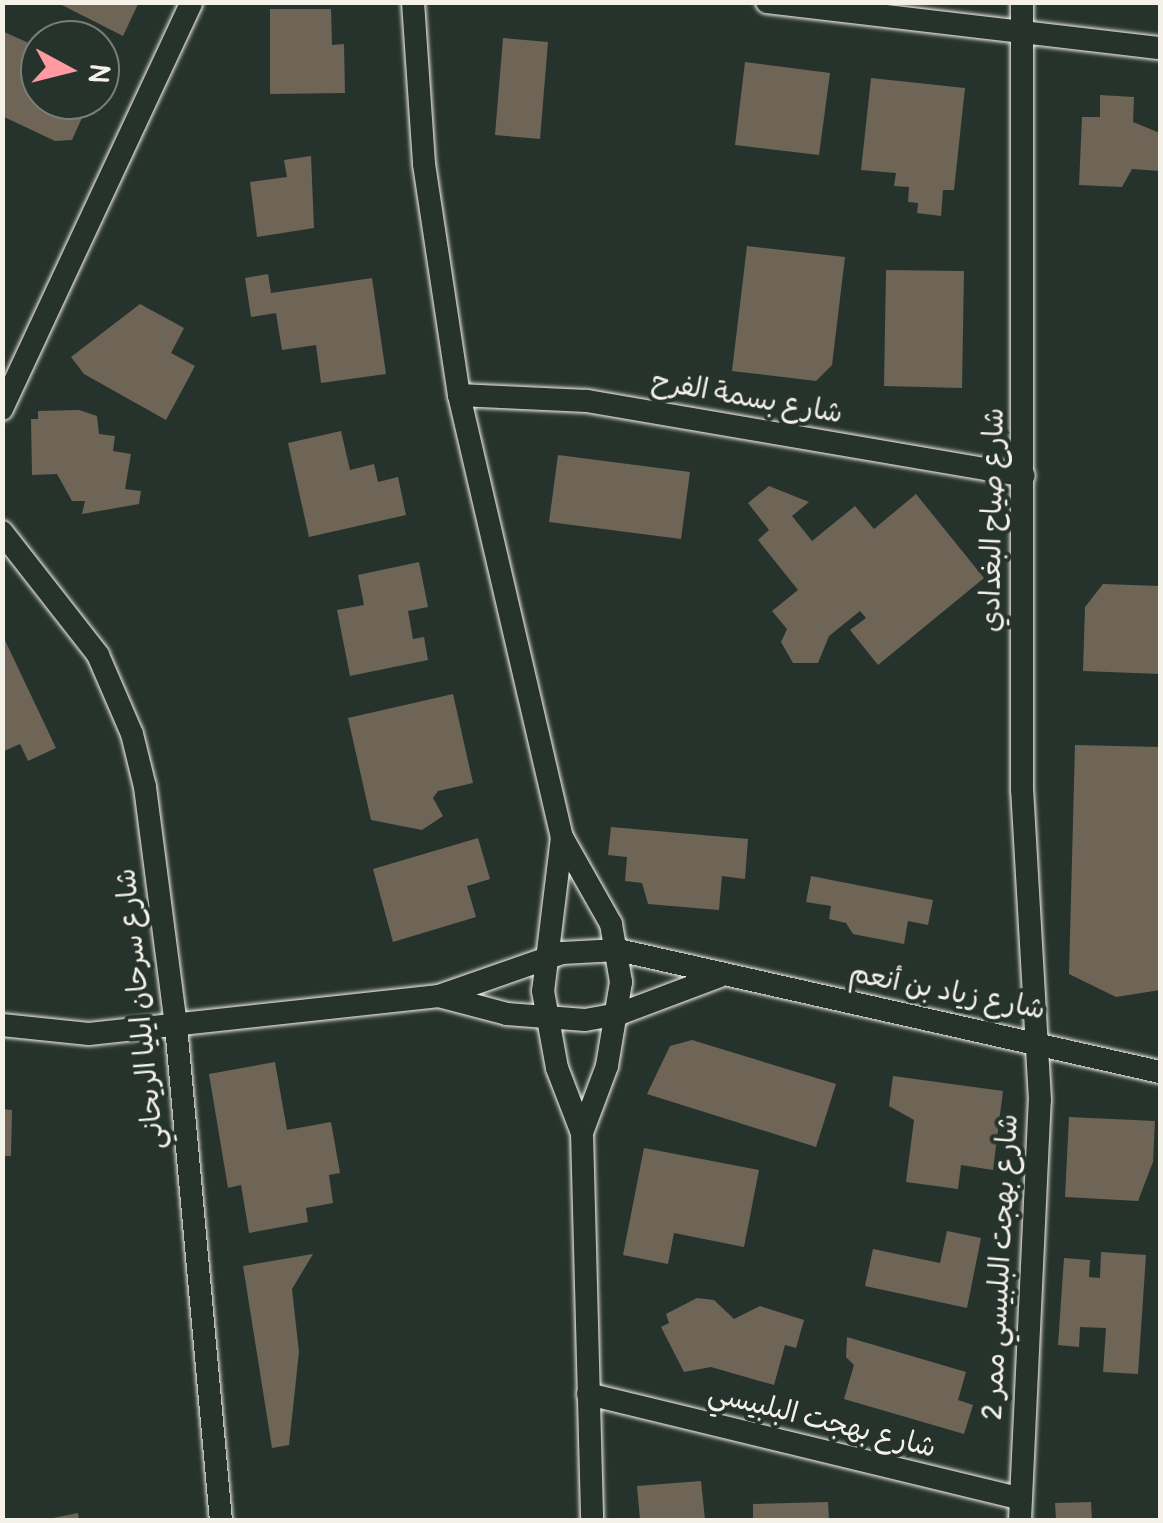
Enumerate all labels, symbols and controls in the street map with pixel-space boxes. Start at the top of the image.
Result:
north arrow [20,20,120,120]
text: N [80,62,117,85]
street label: شارع بسمة الفرح [649,365,845,431]
street label: شارع صياح البغدادي [974,408,1012,632]
street label: شارع سرحان ايليا الريحاني [110,867,172,1151]
street label: شارع زياد بن أنعم [846,957,1048,1027]
street label: شارع بهجت البلبيسي ممر 2 [976,1113,1026,1421]
street label: شارع بهجت البلبيسي [705,1376,939,1466]

